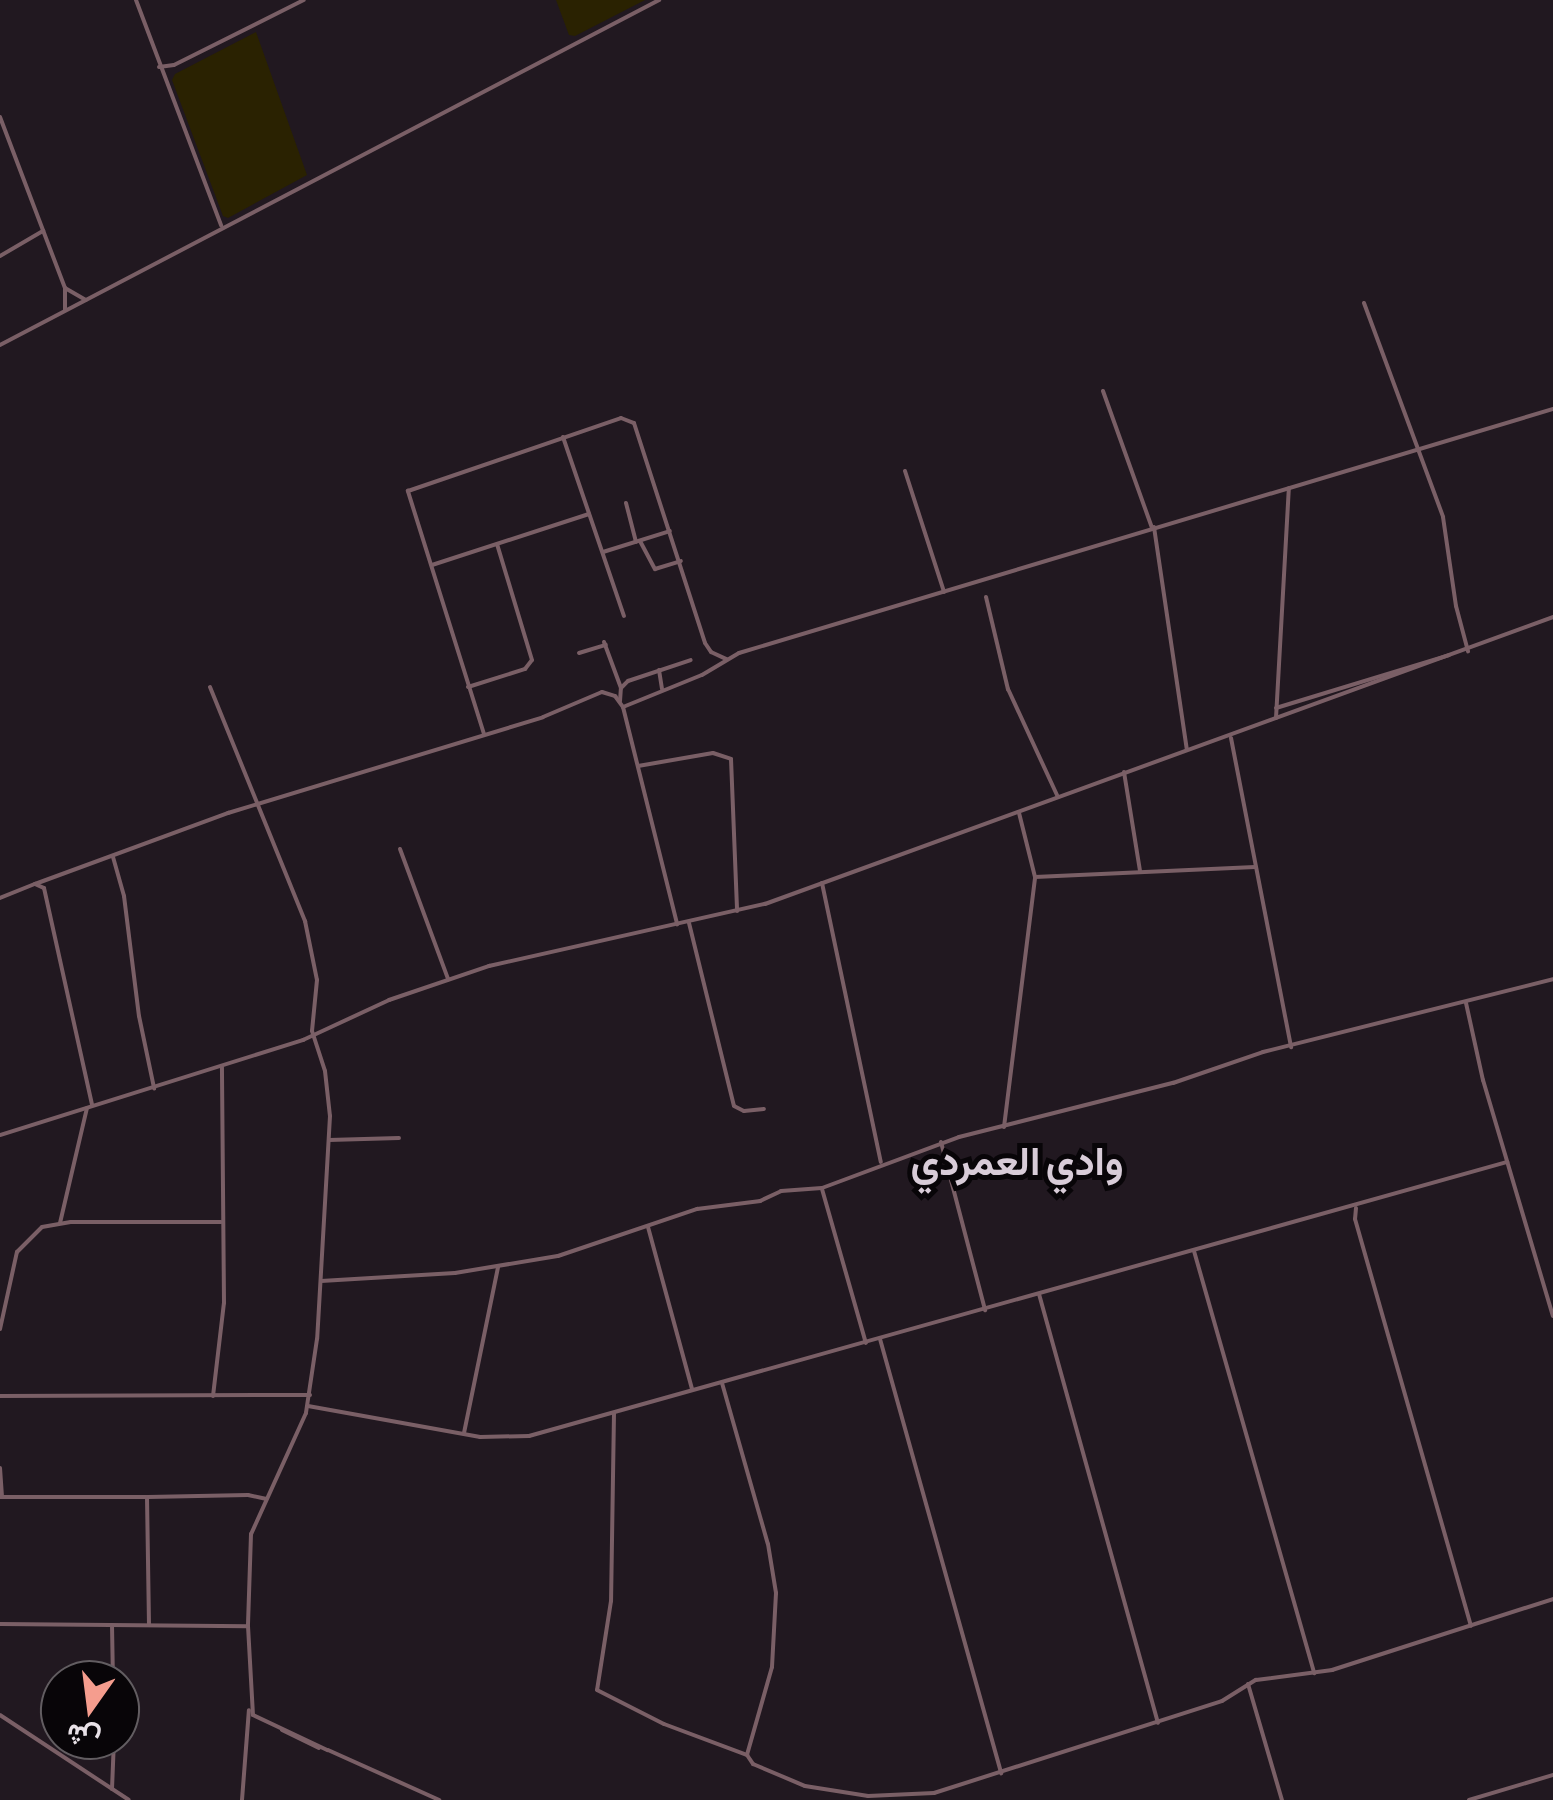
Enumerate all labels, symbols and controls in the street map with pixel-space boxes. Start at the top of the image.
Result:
district label: وادي العمردي [910,1137,1124,1185]
north arrow [40,1660,140,1760]
text: ش [63,1718,103,1757]

